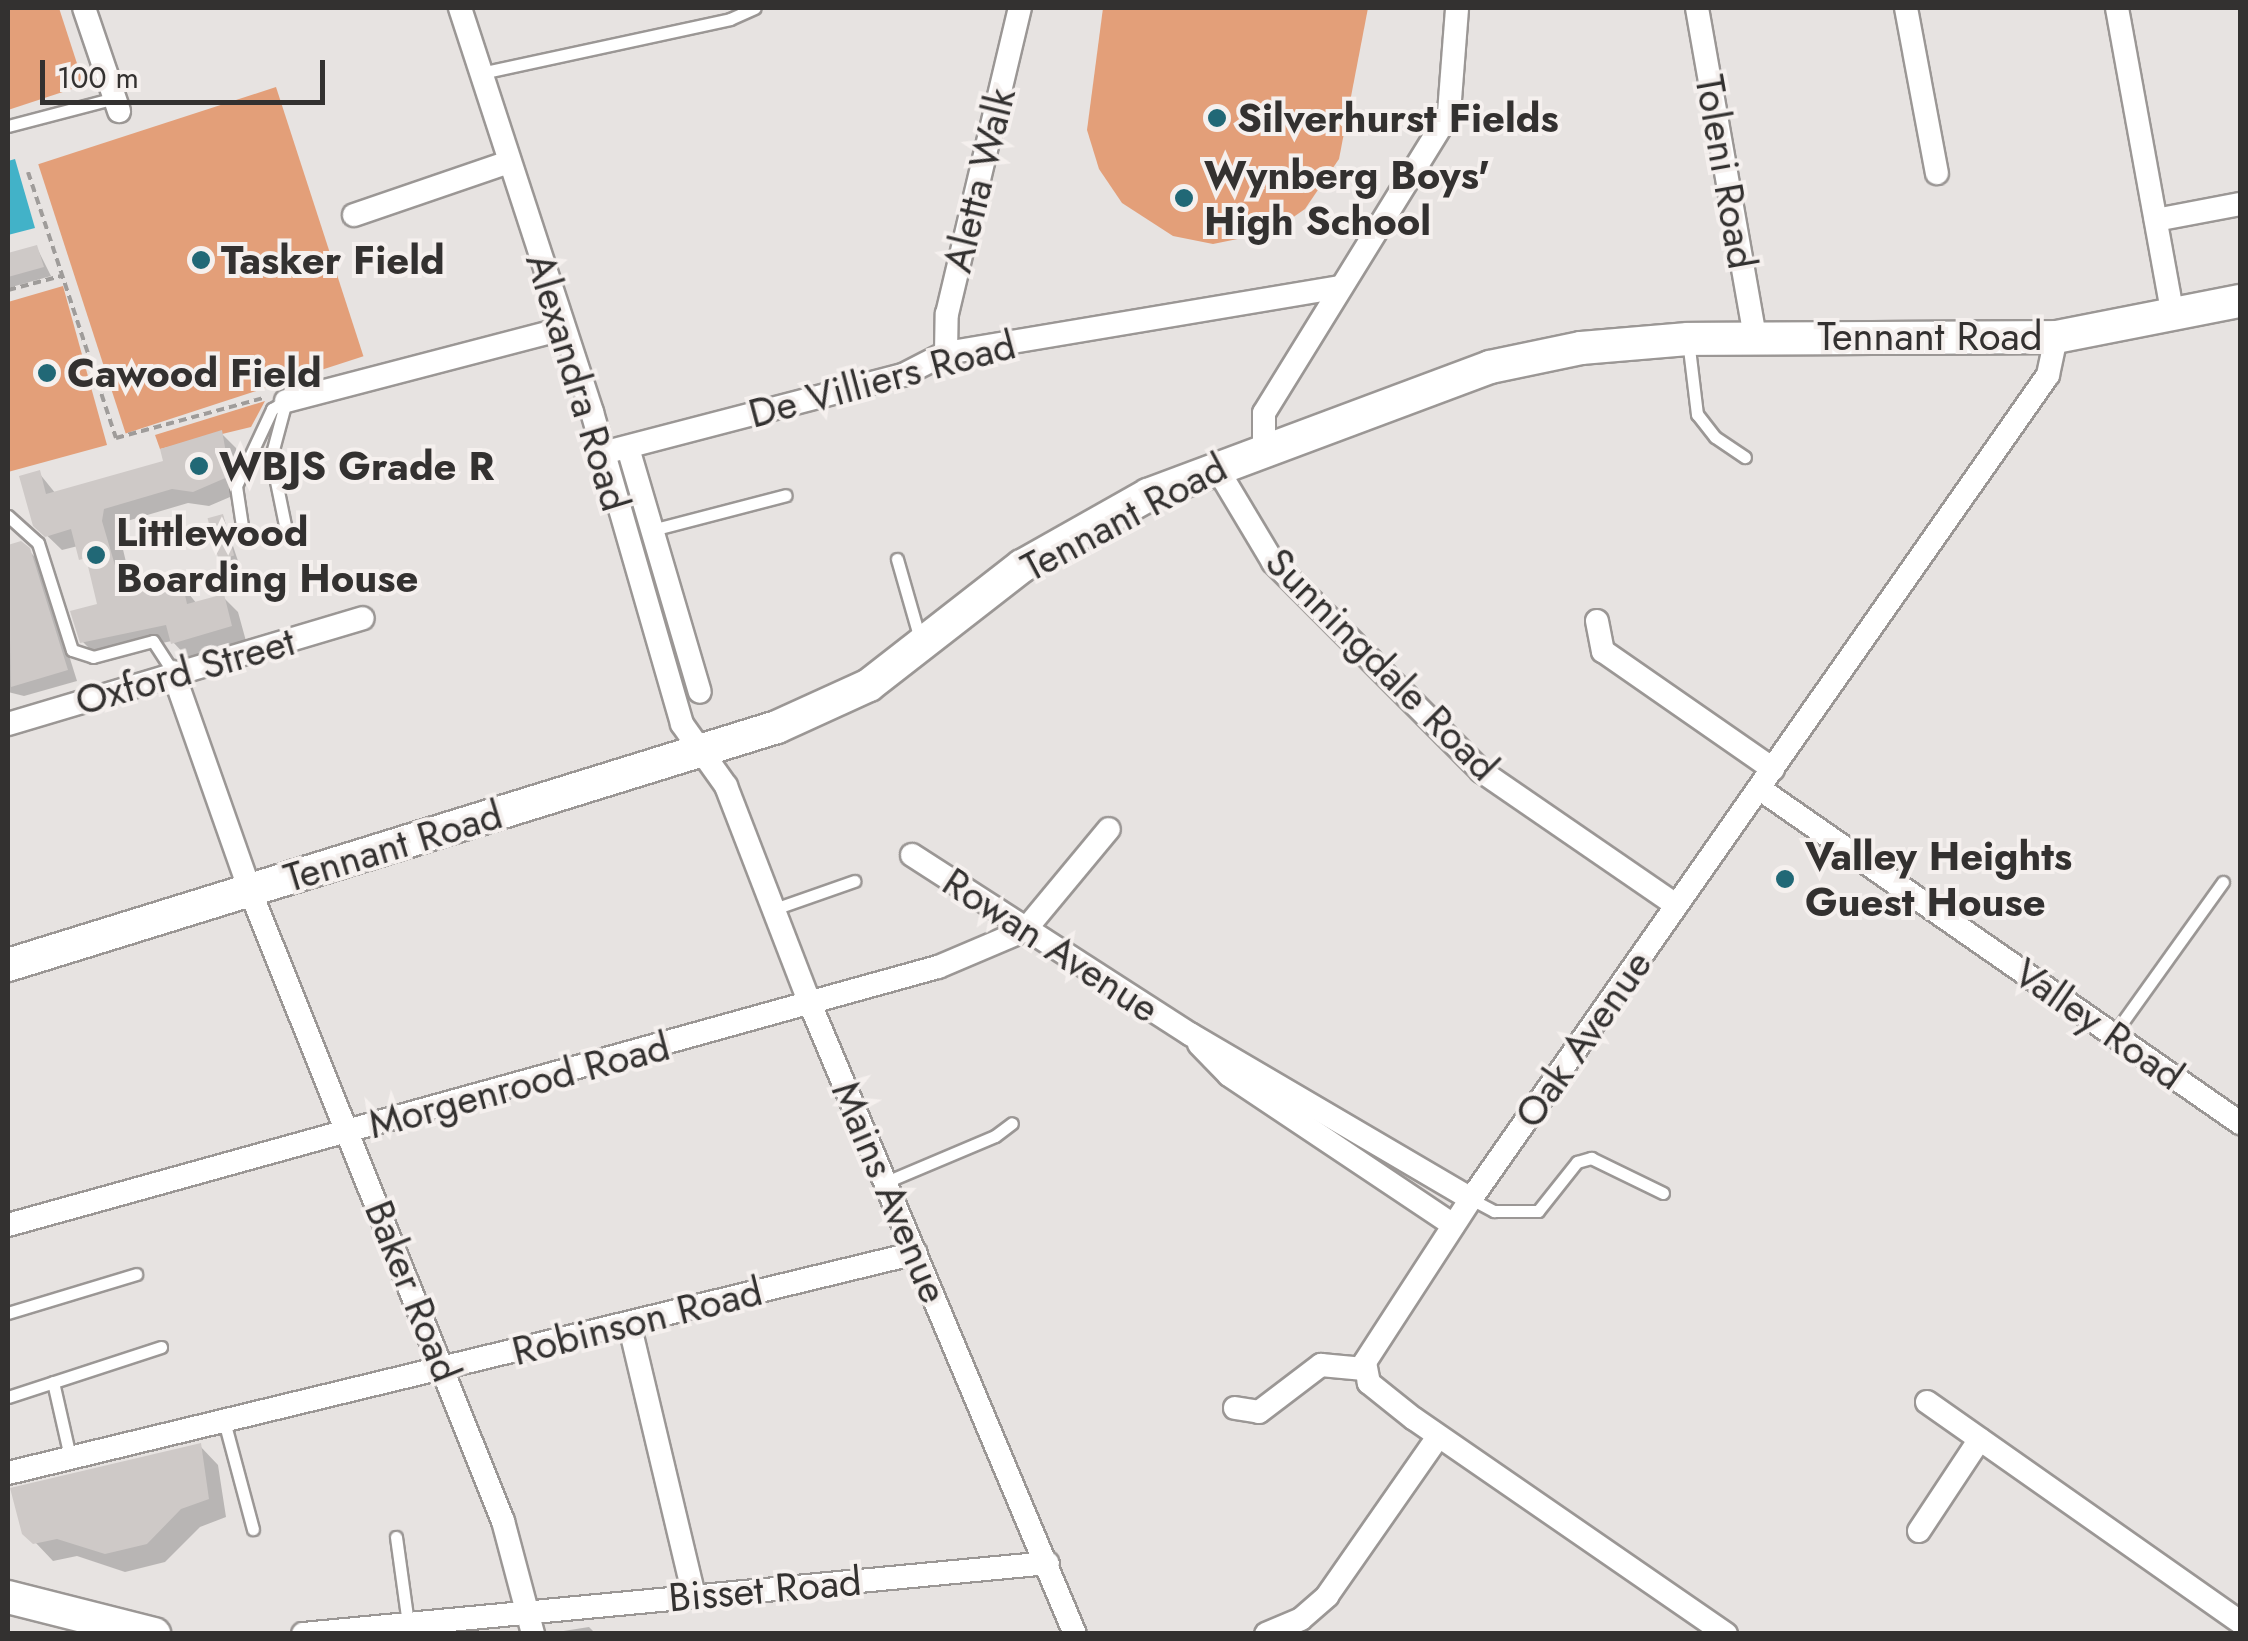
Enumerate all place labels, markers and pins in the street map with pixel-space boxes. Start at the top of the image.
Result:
place label: Silverhurst Fields [1237,94,1559,142]
marker: Silverhurst Fields [1206,107,1228,129]
place label: Wynberg Boys' High School [1204,151,1490,245]
marker: Wynberg Boys' High School [1173,187,1195,209]
place label: Tasker Field [221,236,445,284]
marker: Tasker Field [190,249,212,271]
place label: Cawood Field [67,349,322,397]
marker: Cawood Field [36,362,58,384]
place label: WBJS Grade R [219,442,494,490]
marker: WBJS Grade R [188,455,210,477]
place label: Littlewood Boarding House [116,508,418,602]
marker: Littlewood Boarding House [85,544,107,566]
place label: Valley Heights Guest House [1805,832,2072,926]
marker: Valley Heights Guest House [1774,868,1796,890]

